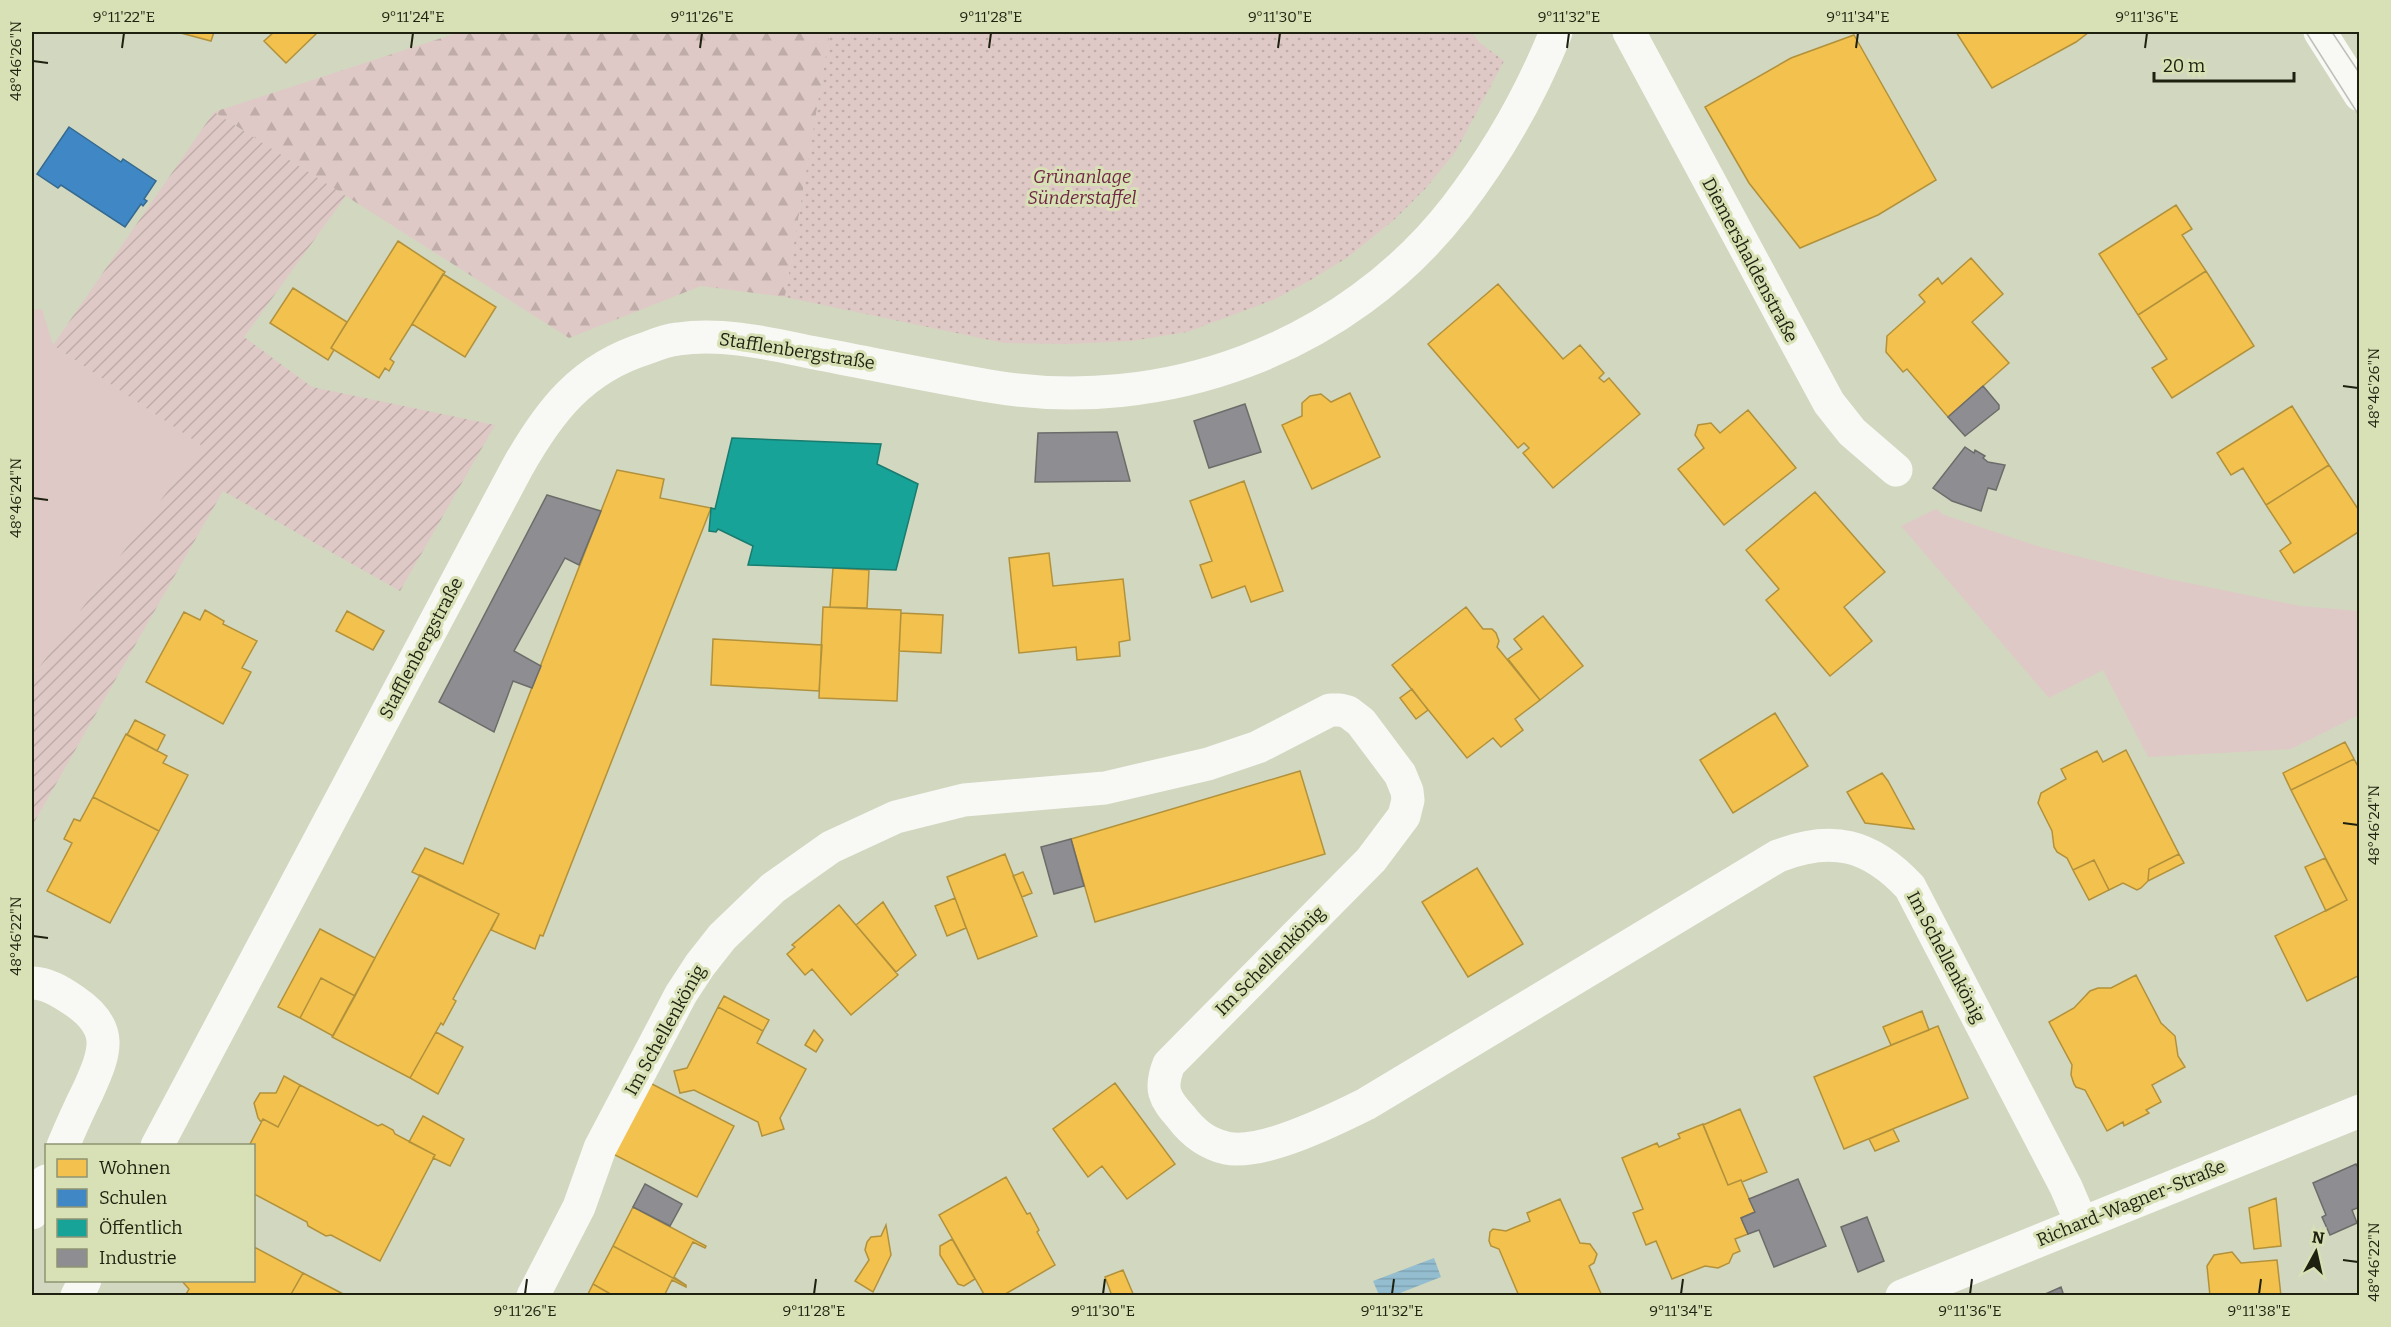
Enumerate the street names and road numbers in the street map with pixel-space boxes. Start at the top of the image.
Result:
street label: Diemershaldenstraße [1697,174,1803,346]
street label: Stafflenbergstraße [718,328,876,374]
street label: Stafflenbergstraße [374,574,468,722]
street label: Im Schellenkönig [1902,887,1990,1027]
street label: Im Schellenkönig [1211,902,1329,1020]
street label: Im Schellenkönig [620,961,710,1099]
street label: Richard-Wagner-Straße [2033,1155,2229,1251]

